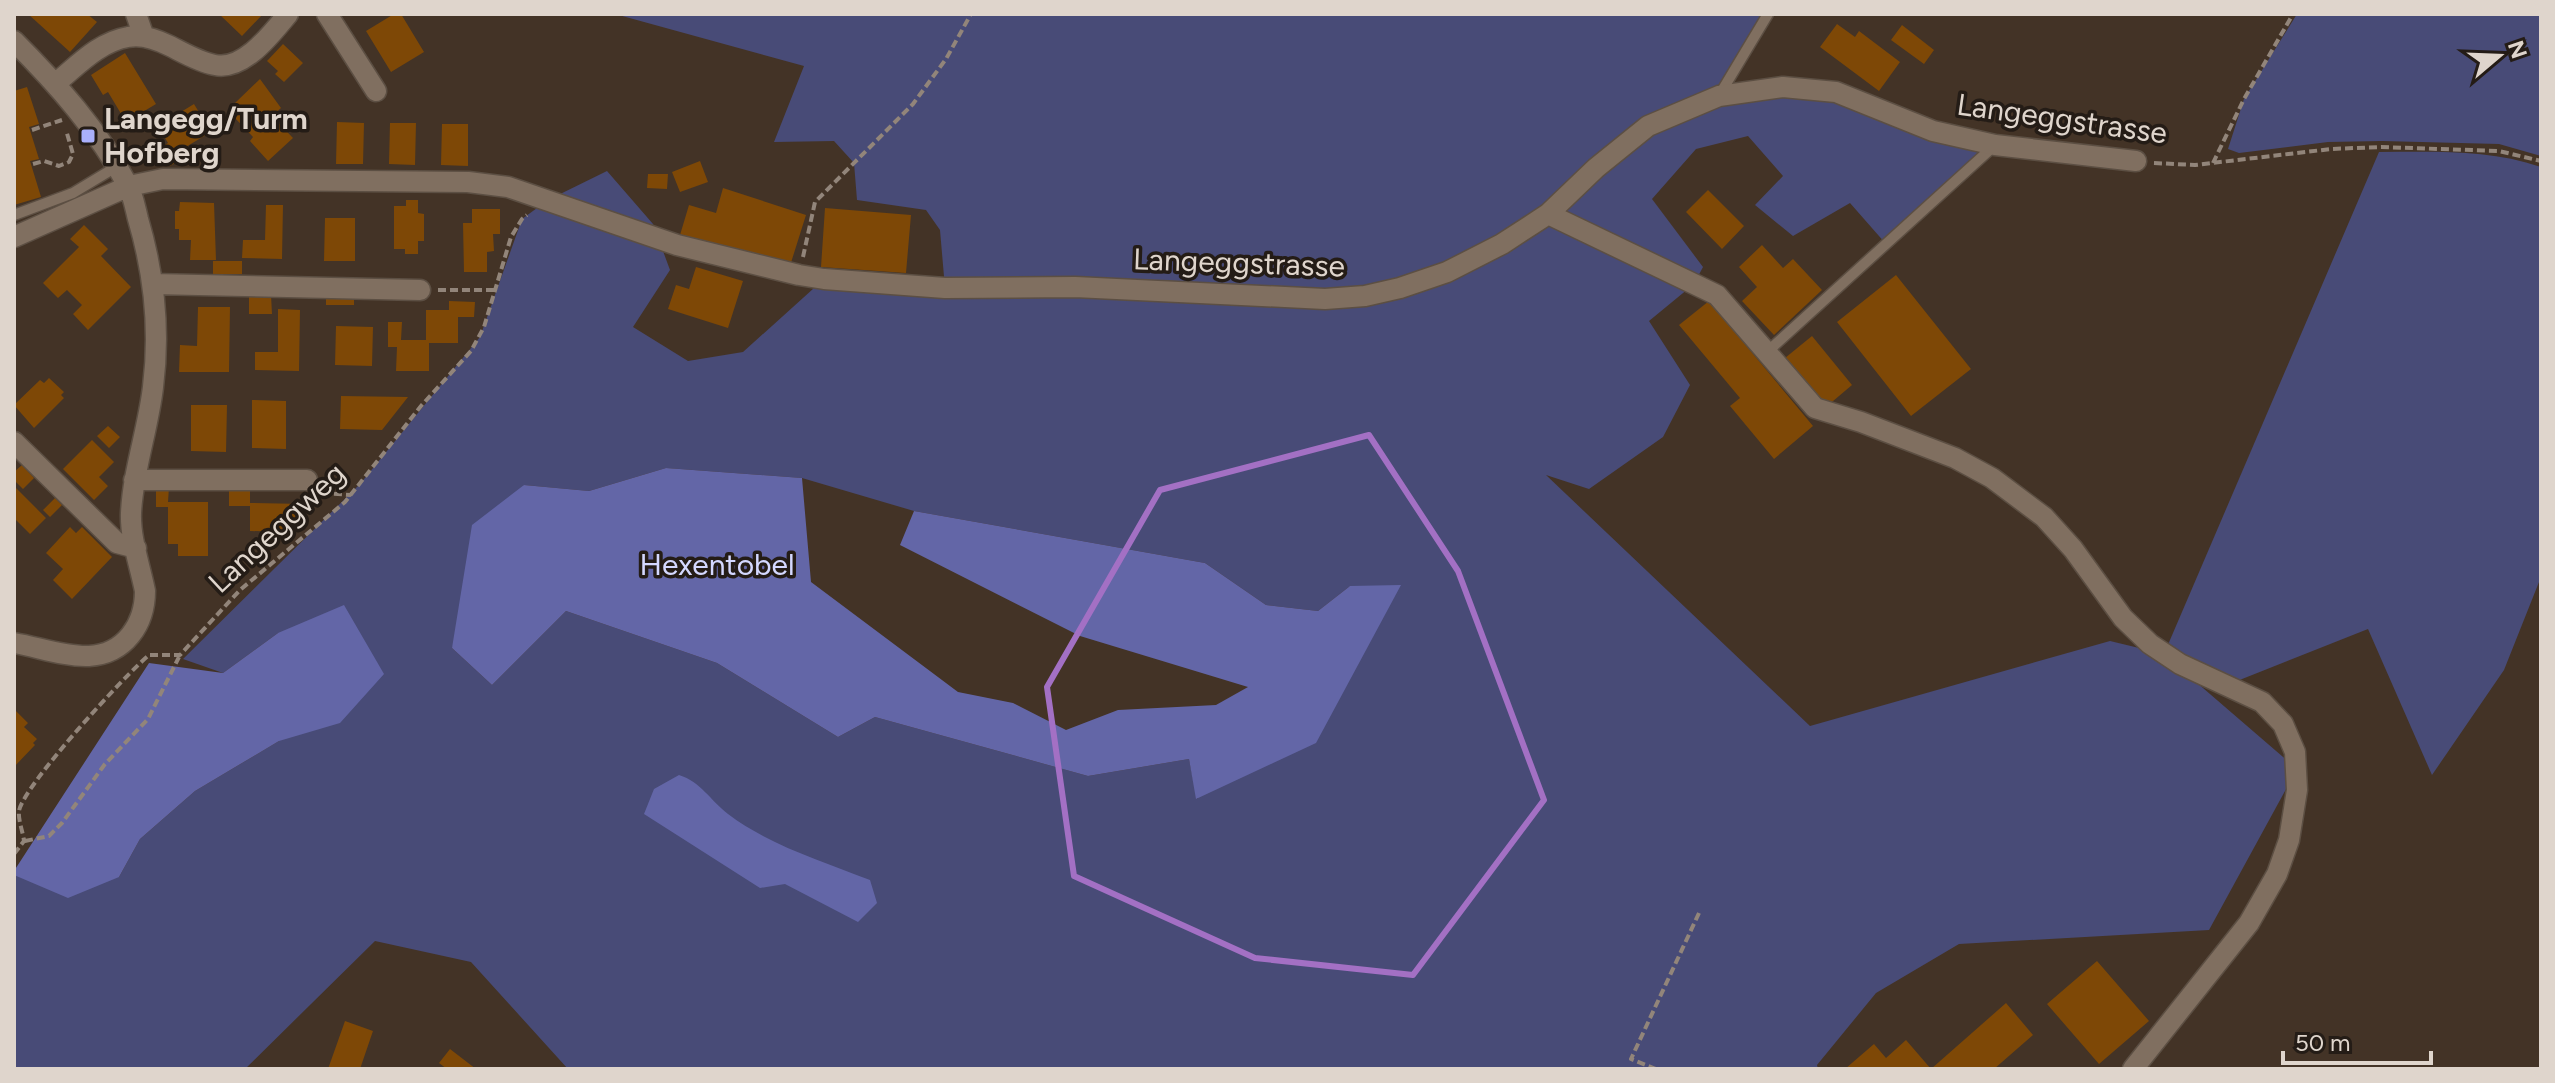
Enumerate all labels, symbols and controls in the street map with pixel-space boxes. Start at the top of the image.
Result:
north arrow [2459,16,2539,96]
text: N [2502,37,2533,62]
street label: Langeggstrasse [1955,85,2170,152]
place label: Langegg/Turm Hofberg [104,100,308,171]
marker: Langegg/Turm Hofberg [79,127,97,145]
street label: Langeggstrasse [1132,240,1346,285]
street label: Langeggweg [200,455,353,601]
park label: Hexentobel [639,546,795,583]
scale bar [2283,1015,2431,1065]
text: 50 m [2295,1028,2351,1057]

